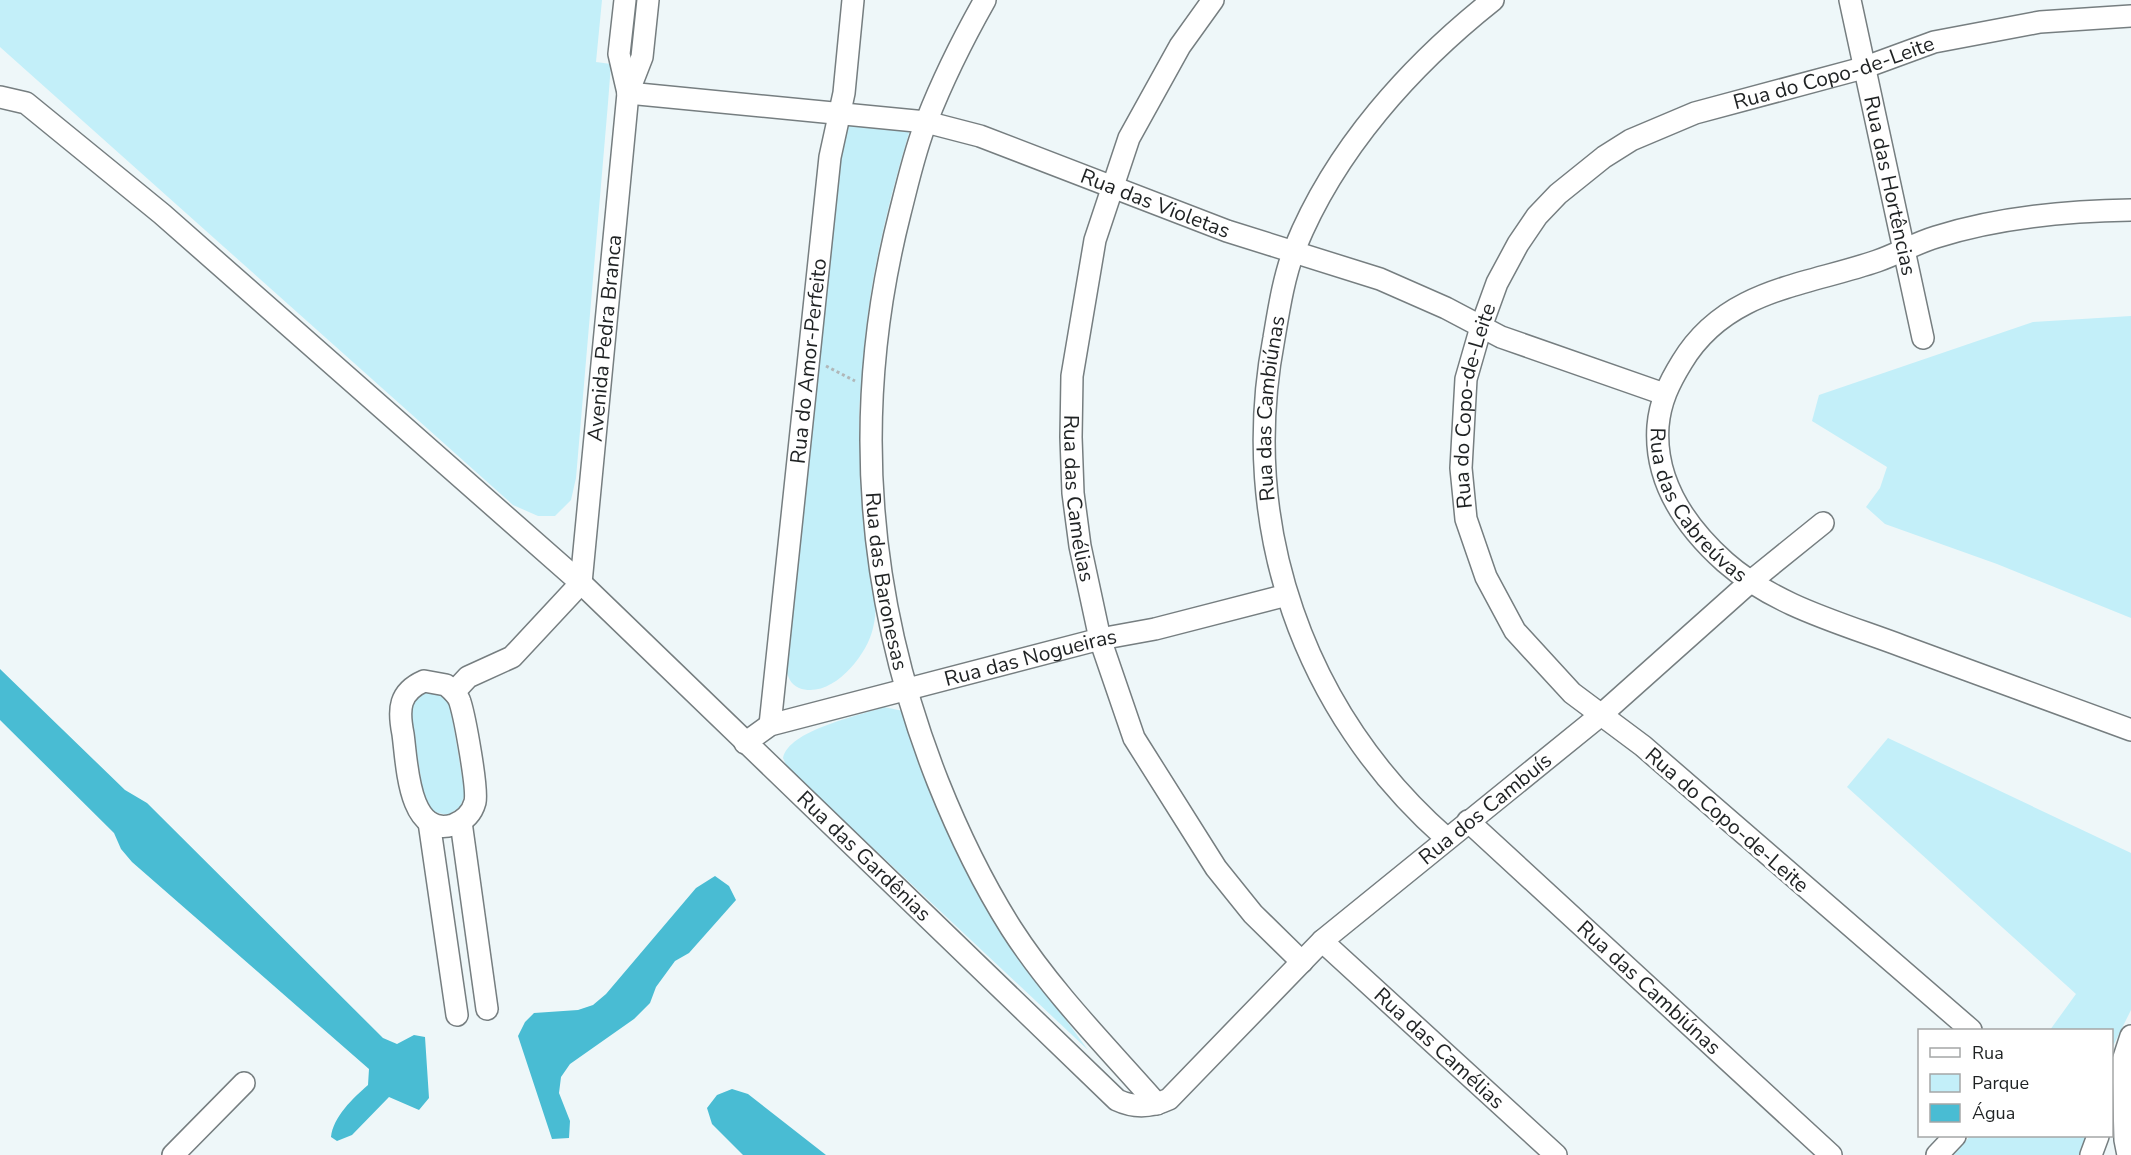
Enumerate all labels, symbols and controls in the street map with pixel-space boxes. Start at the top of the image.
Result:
street label: Rua do Copo-de-Leite [1730,29,1938,116]
street label: Rua das Hortências [1857,93,1923,278]
street label: Rua das Violetas [1076,162,1234,245]
street label: Avenida Pedra Branca [581,233,628,443]
street label: Rua do Amor-Perfeito [784,257,833,465]
street label: Rua do Copo-de-Leite [1447,299,1503,510]
street label: Rua das Cambiúnas [1250,314,1292,503]
street label: Rua das Camélias [1057,415,1101,584]
street label: Rua das Cabreúvas [1644,427,1753,589]
street label: Rua das Baronesas [859,491,915,673]
street label: Rua das Nogueiras [941,622,1119,693]
street label: Rua do Copo-de-Leite [1639,741,1815,899]
street label: Rua dos Cambuís [1413,746,1558,871]
street label: Rua das Gardênias [791,785,937,928]
street label: Rua das Cambiúnas [1571,914,1727,1061]
street label: Rua das Camélias [1368,981,1511,1115]
legend [1918,1029,2113,1137]
text: Rua [1972,1041,2004,1065]
text: Parque [1972,1071,2029,1095]
text: Água [1972,1101,2015,1125]

